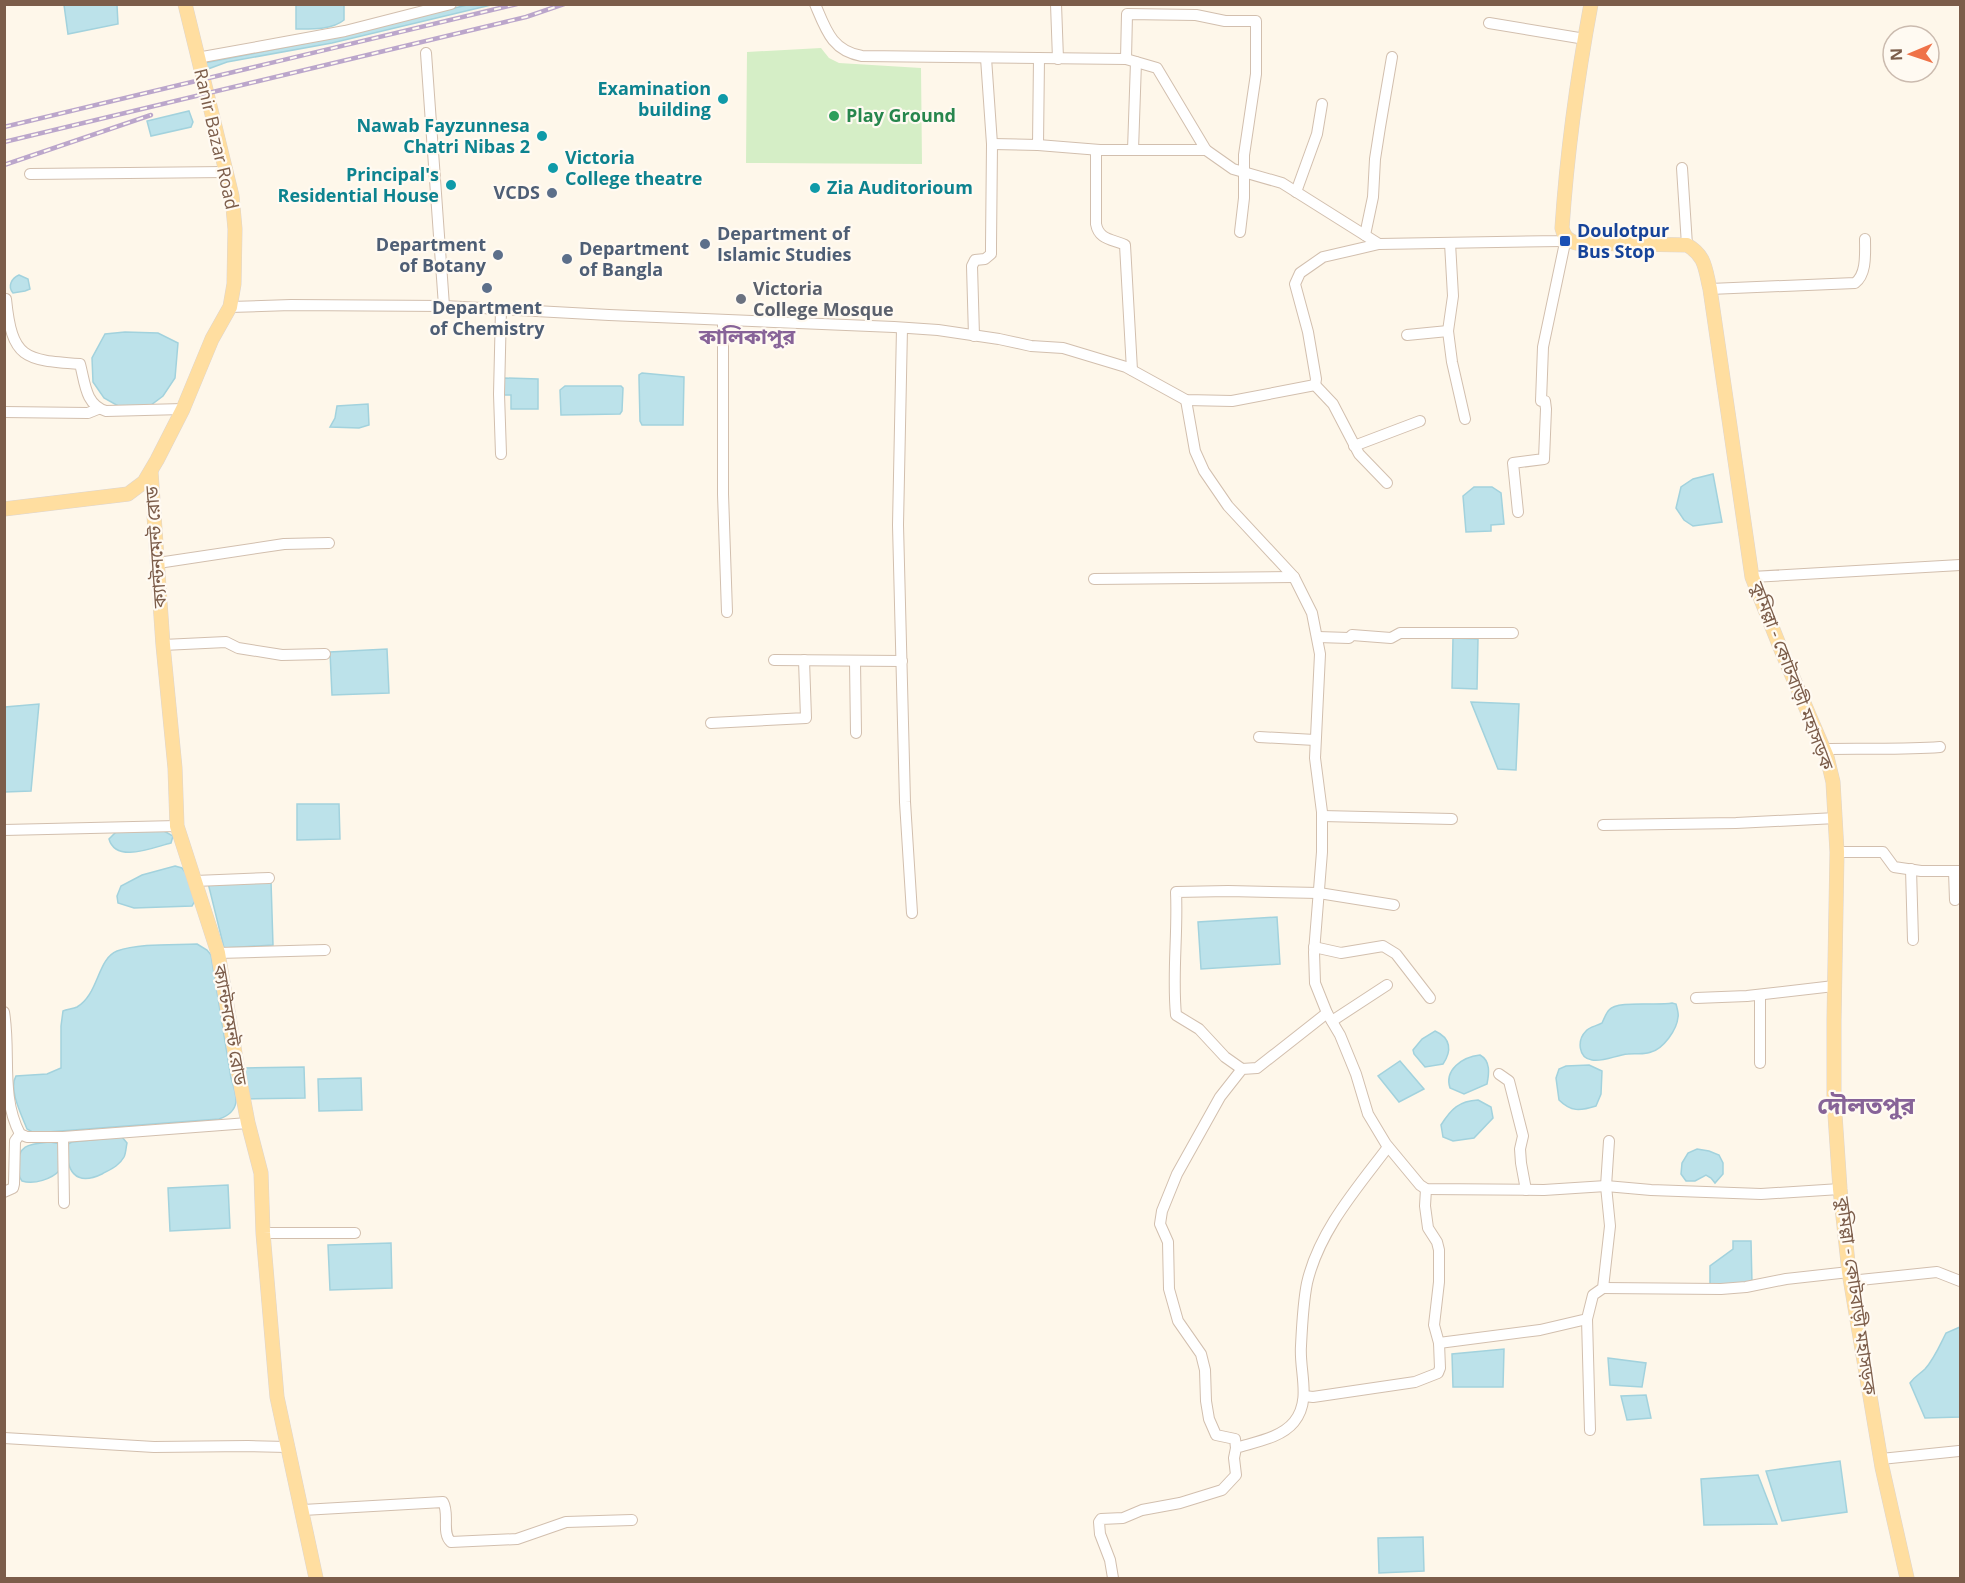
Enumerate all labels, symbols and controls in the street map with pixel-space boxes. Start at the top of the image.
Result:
north arrow [1881,24,1941,84]
text: N [1885,48,1907,61]
street label: Ranir Bazar Road [189,66,245,212]
place label: Examination building [597,76,711,121]
marker: Examination building [716,92,730,106]
place label: Play Ground [846,103,956,127]
marker: Play Ground [827,109,841,123]
place label: Nawab Fayzunnesa Chatri Nibas 2 [356,113,530,158]
marker: Nawab Fayzunnesa Chatri Nibas 2 [535,129,549,143]
place label: Victoria College theatre [565,145,703,190]
marker: Victoria College theatre [546,161,560,175]
place label: Principal's Residential House [278,162,439,207]
place label: Zia Auditorioum [827,175,973,199]
marker: Principal's Residential House [444,178,458,192]
place label: VCDS [494,180,540,204]
marker: Zia Auditorioum [808,181,822,195]
marker: VCDS [545,186,559,200]
place label: Doulotpur Bus Stop [1577,218,1669,263]
place label: Department of Islamic Studies [717,221,851,266]
place label: Department of Botany [376,232,487,277]
marker: Doulotpur Bus Stop [1558,234,1572,248]
place label: Department of Bangla [579,236,689,281]
marker: Department of Islamic Studies [698,237,712,251]
marker: Department of Botany [491,248,505,262]
marker: Department of Bangla [560,252,574,266]
place label: Victoria College Mosque [753,276,894,321]
marker: Department of Chemistry [480,281,494,295]
marker: Victoria College Mosque [734,292,748,306]
place label: Department of Chemistry [429,295,545,340]
district label: কালিকাপুর [698,322,795,350]
street label: ক্যান্টনমেন্ট রোড [139,485,171,610]
street label: কুমিল্লা - কোটবাড়ী মহাসড়ক [1746,577,1840,774]
street label: ক্যান্টনমেন্ট রোড [208,962,253,1087]
district label: দৌলতপুর [1817,1088,1915,1121]
street label: কুমিল্লা - কোটবাড়ী মহাসড়ক [1831,1194,1883,1397]

